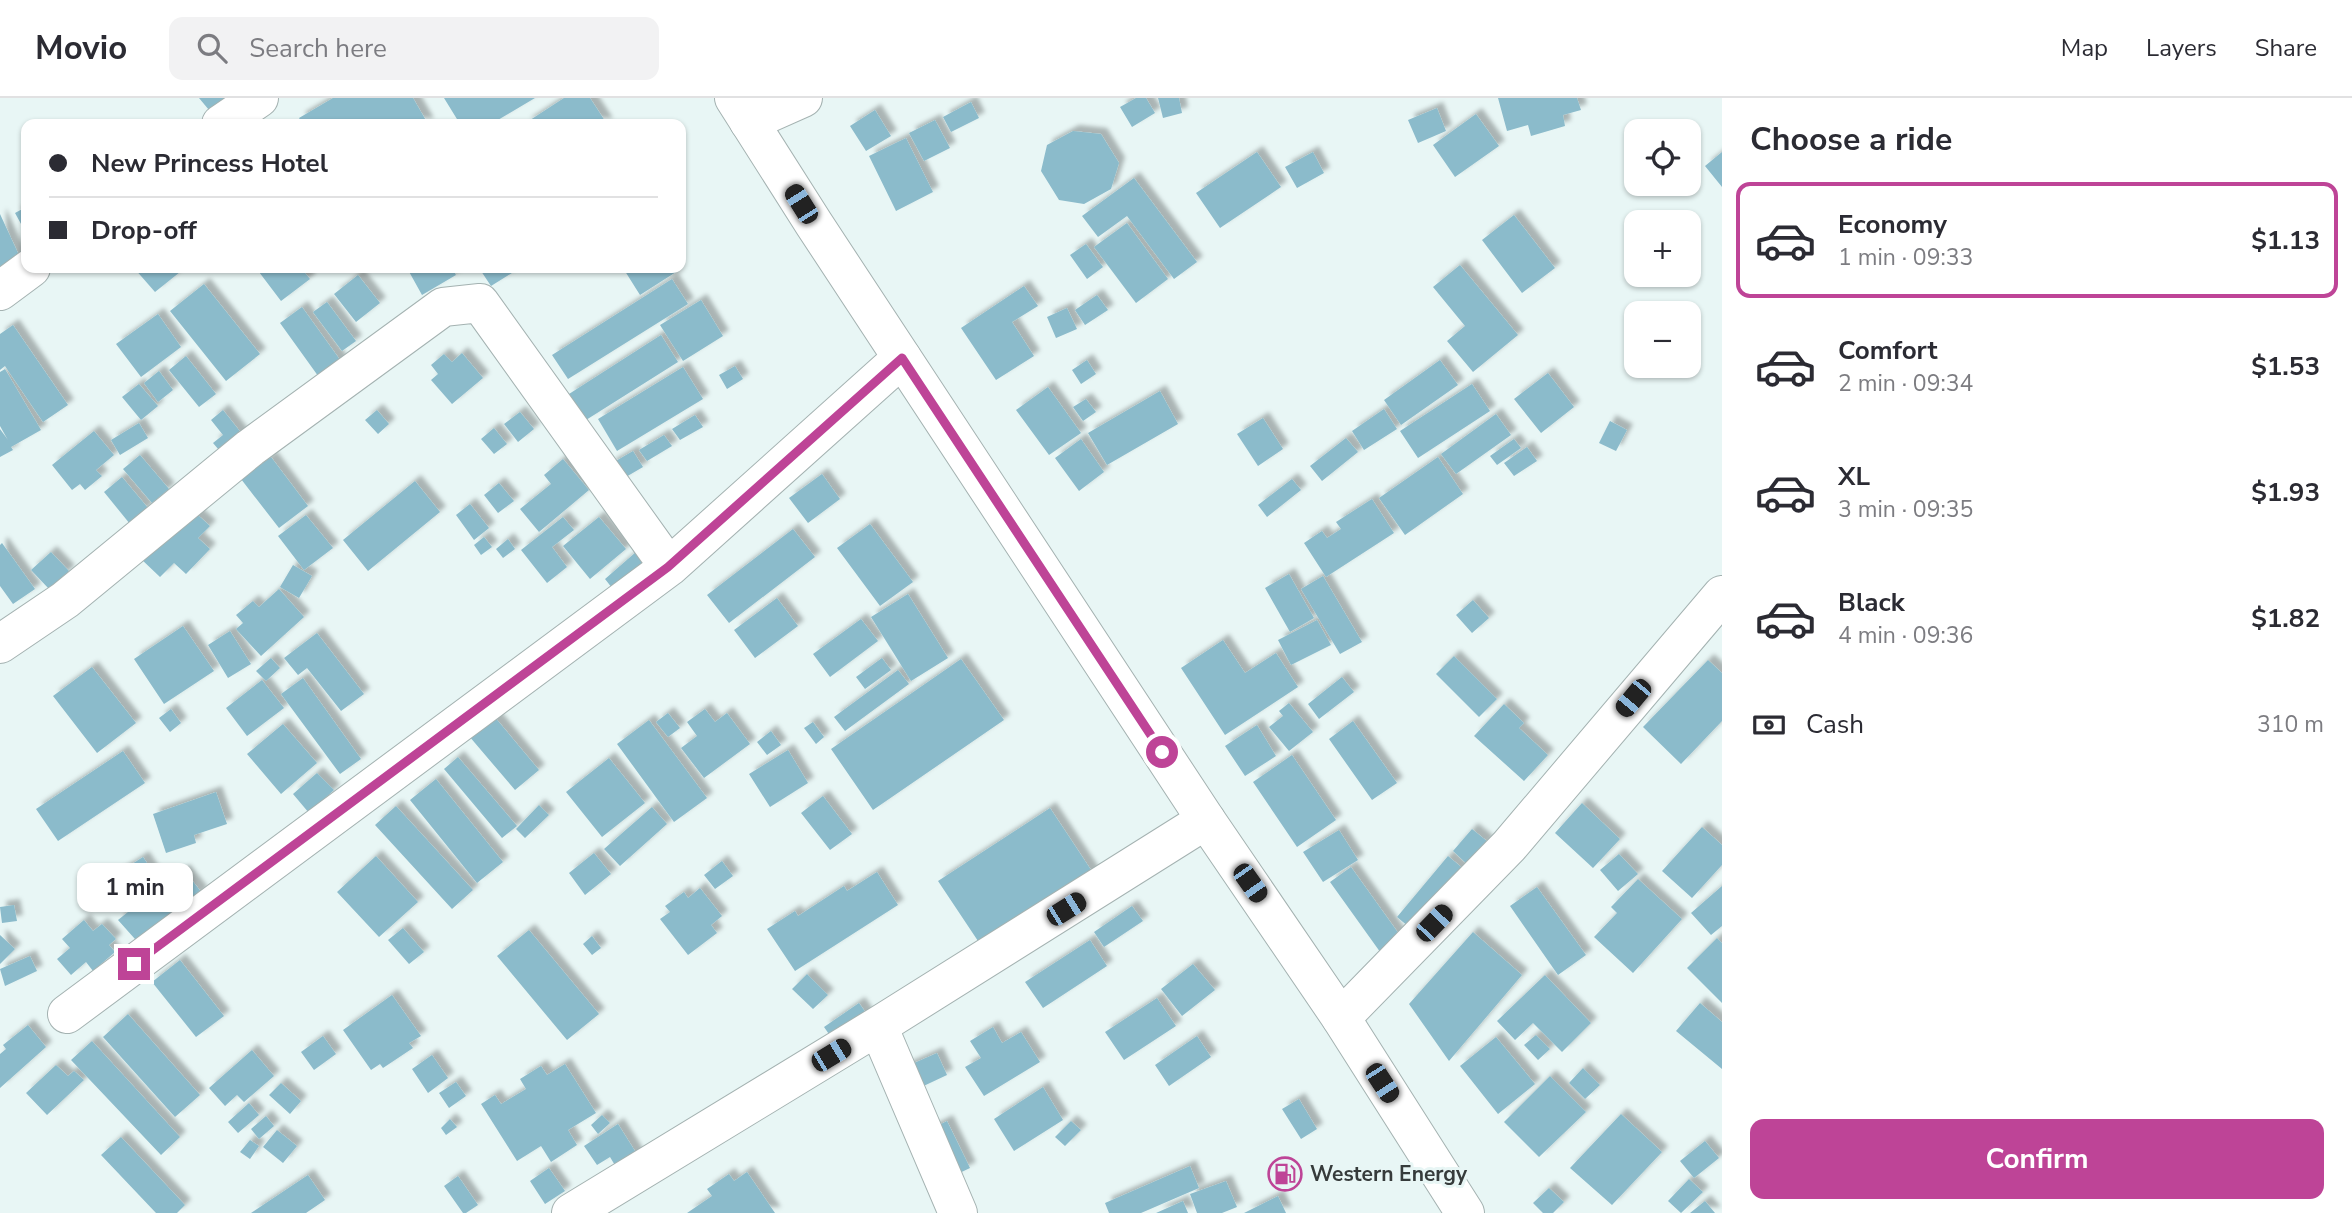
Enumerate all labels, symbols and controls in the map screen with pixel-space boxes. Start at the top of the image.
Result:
search box [169,17,659,80]
text: Movio [35,26,127,71]
icon: search [193,29,231,67]
text: Search here [249,31,387,66]
text: Map [2061,32,2108,64]
text: Layers [2146,32,2217,64]
text: Share [2255,32,2317,64]
text: Choose a ride [1750,118,1952,161]
map controls [1624,119,1701,378]
button: locate [1624,119,1701,196]
text: New Princess Hotel [91,146,328,181]
car [781,181,822,227]
text: Economy [1838,207,1947,242]
icon: car [1754,209,1817,272]
button: + [1624,210,1701,287]
text: Drop-off [91,213,197,248]
text: $1.13 [2251,223,2320,258]
text: 1 min · 09:33 [1838,242,1973,273]
button: − [1624,301,1701,378]
text: Comfort [1838,333,1938,368]
icon: car [1754,335,1817,398]
text: $1.53 [2251,349,2320,384]
text: 2 min · 09:34 [1838,368,1973,399]
text: XL [1838,459,1870,494]
icon: car [1754,461,1817,524]
text: $1.93 [2251,475,2320,510]
text: 3 min · 09:35 [1838,494,1973,525]
text: Black [1838,585,1905,620]
icon: car [1754,587,1817,650]
text: $1.82 [2251,601,2320,636]
text: 4 min · 09:36 [1838,620,1973,651]
car [1612,675,1655,721]
icon: cash [1750,706,1788,744]
text: Cash [1806,707,1864,742]
text: 310 m [2257,709,2324,740]
route start [1146,736,1178,768]
car [1230,860,1271,906]
callout: 1 min [76,862,192,912]
text: 1 min [105,872,165,903]
car [1043,889,1090,929]
car [1412,901,1457,945]
route end [118,948,150,980]
car [808,1035,855,1075]
car [1362,1060,1403,1106]
button: Confirm [1750,1119,2324,1199]
fuel station icon: Western Energy [1266,1155,1304,1193]
place label: Western Energy [1310,1160,1468,1188]

